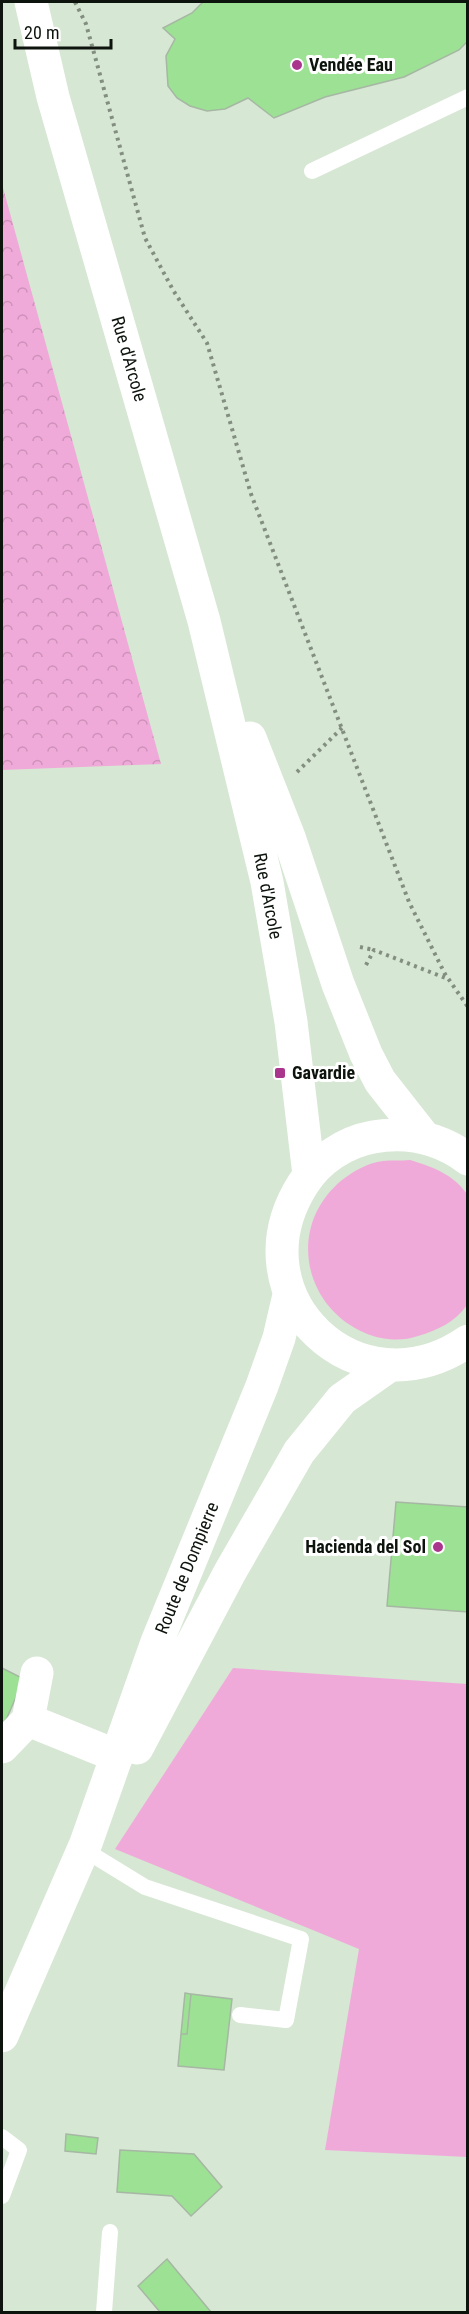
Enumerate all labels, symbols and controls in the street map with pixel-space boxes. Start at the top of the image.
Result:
scale bar [15,12,111,50]
text: 20 m [24,22,59,43]
place label: Vendée Eau [309,54,393,75]
marker: Vendée Eau [290,58,304,72]
street label: Rue d'Arcole [107,314,152,404]
street label: Rue d'Arcole [250,851,287,941]
place label: Gavardie [292,1062,356,1083]
marker: Gavardie [273,1066,287,1080]
street label: Route de Dompierre [151,1499,223,1637]
place label: Hacienda del Sol [305,1536,426,1557]
marker: Hacienda del Sol [431,1540,445,1554]

